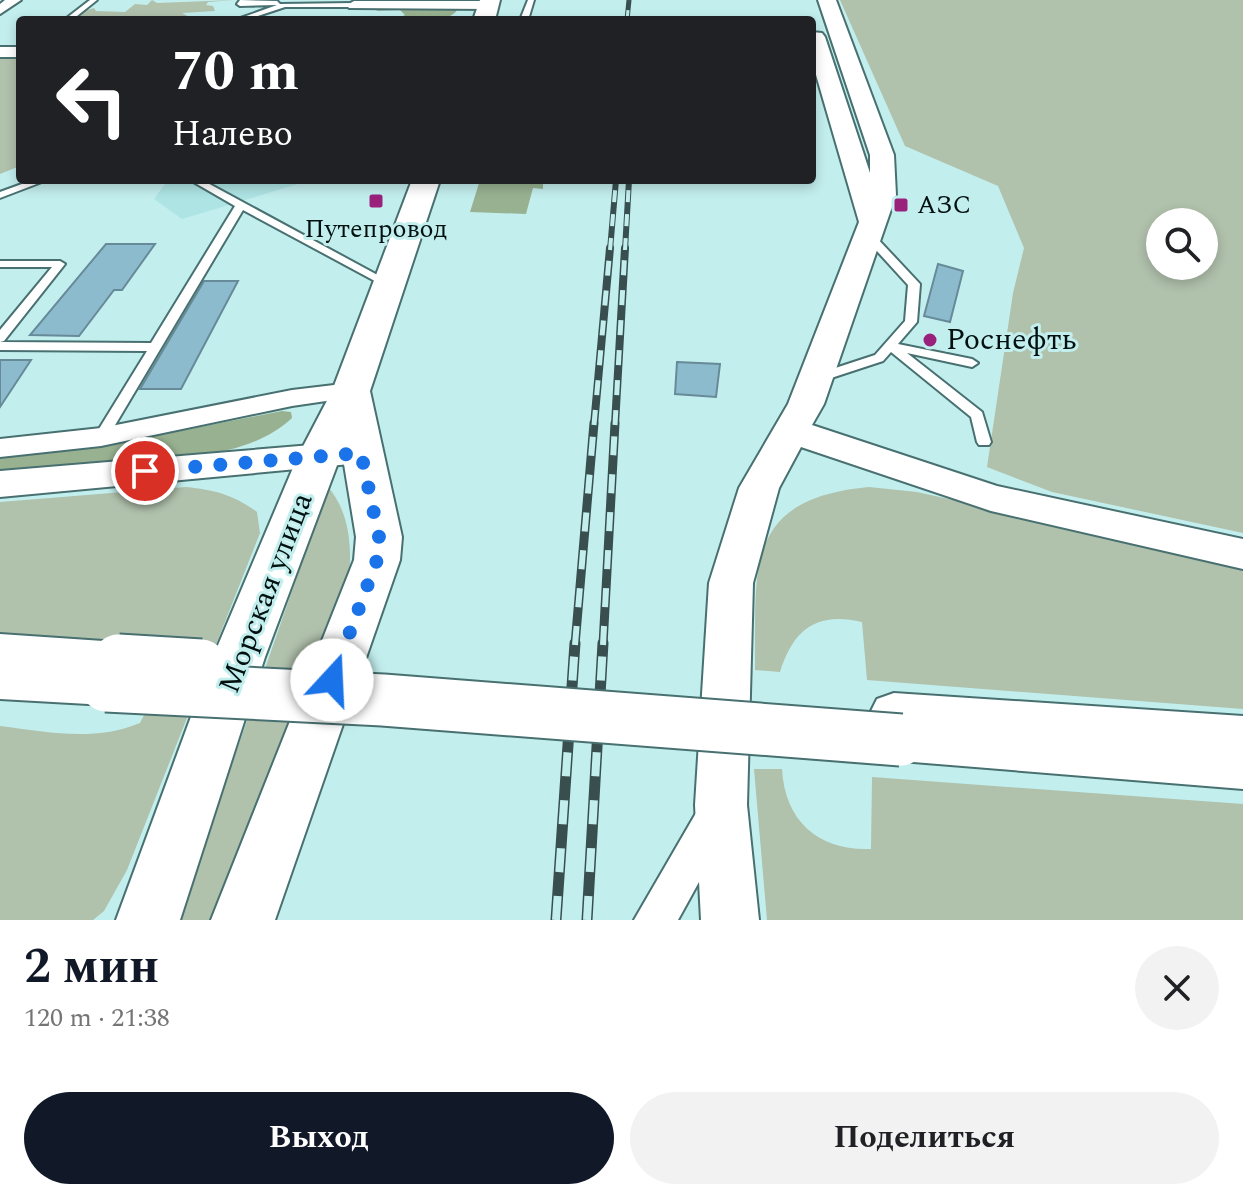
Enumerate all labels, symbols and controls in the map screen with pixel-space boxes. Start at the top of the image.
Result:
text: 70 m [172,30,299,115]
icon: left [40,48,144,152]
text: Налево [172,107,293,162]
place label: АЗС [917,185,971,225]
marker: Путепровод [367,192,385,210]
marker: АЗС [892,196,910,214]
map controls [1146,208,1218,280]
button: search [1146,208,1218,280]
place label: Путепровод [304,209,448,249]
place label: Роснефть [946,317,1077,363]
marker: Роснефть [921,331,939,349]
pin [111,437,179,505]
icon: arrive [123,449,167,493]
street label: Морская улица [207,486,326,700]
position arrow [290,638,374,722]
text: 2 мин [24,931,159,1004]
button: close [1135,946,1219,1030]
text: 120 m · 21:38 [24,998,170,1038]
button: Выход [24,1092,614,1184]
button: Поделиться [630,1092,1219,1184]

